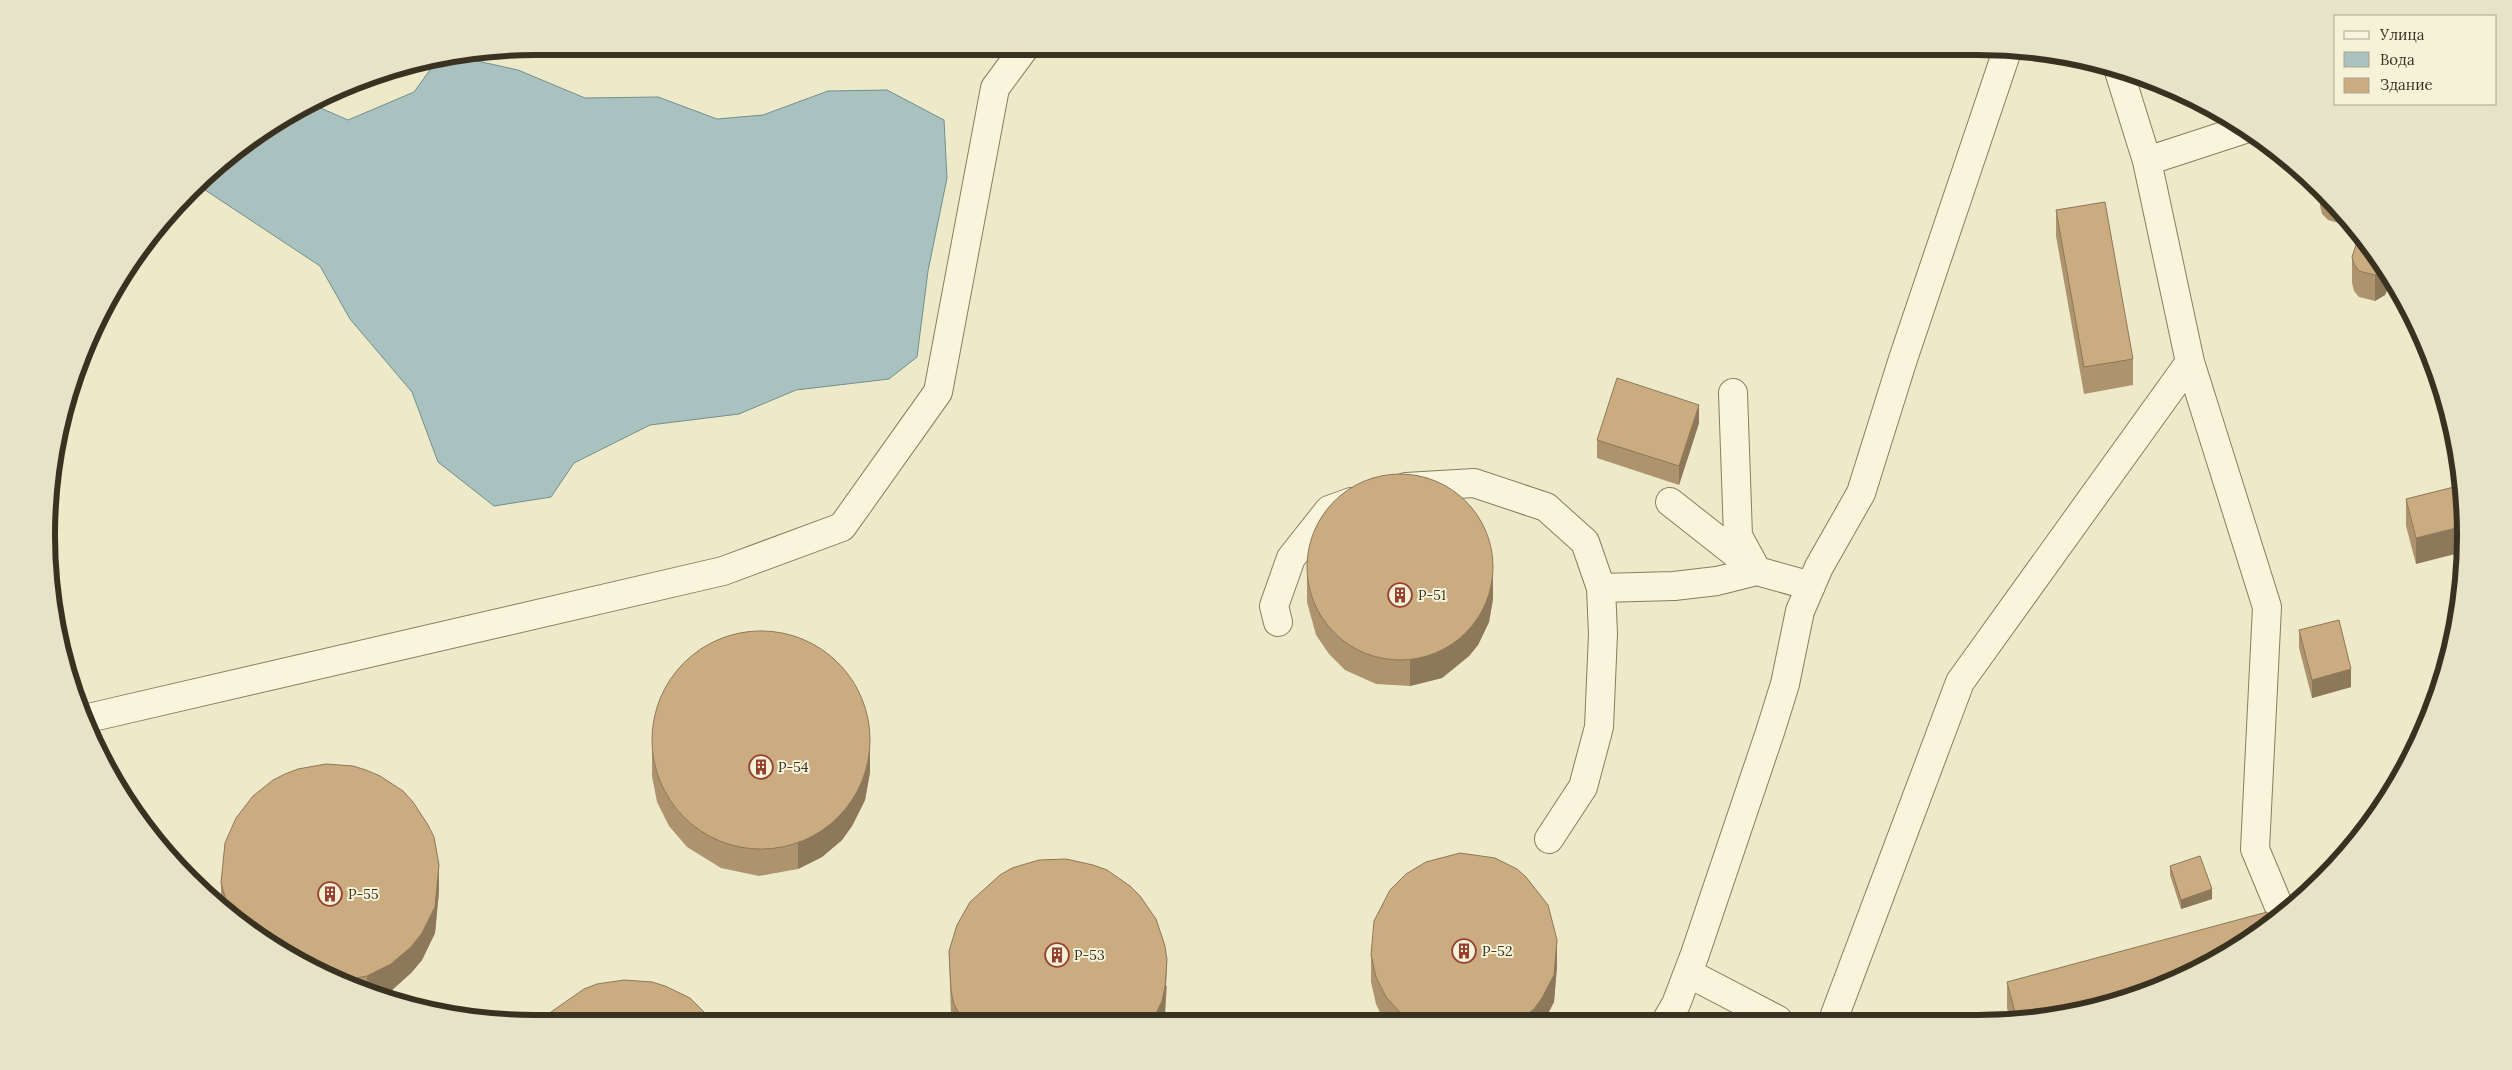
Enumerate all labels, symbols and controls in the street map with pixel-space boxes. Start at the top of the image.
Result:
legend [2334,15,2497,105]
text: Улица [2379,25,2425,44]
text: Вода [2380,50,2415,69]
text: Здание [2380,75,2433,94]
building icon: Р-51 [1387,582,1413,608]
place label: Р-51 [1418,586,1446,604]
building icon: Р-54 [748,754,774,780]
place label: Р-54 [778,758,809,776]
building icon: Р-55 [317,881,343,907]
place label: Р-55 [348,885,379,903]
building icon: Р-52 [1451,938,1477,964]
building icon: Р-53 [1044,942,1070,968]
place label: Р-52 [1482,942,1512,960]
place label: Р-53 [1074,946,1105,964]

